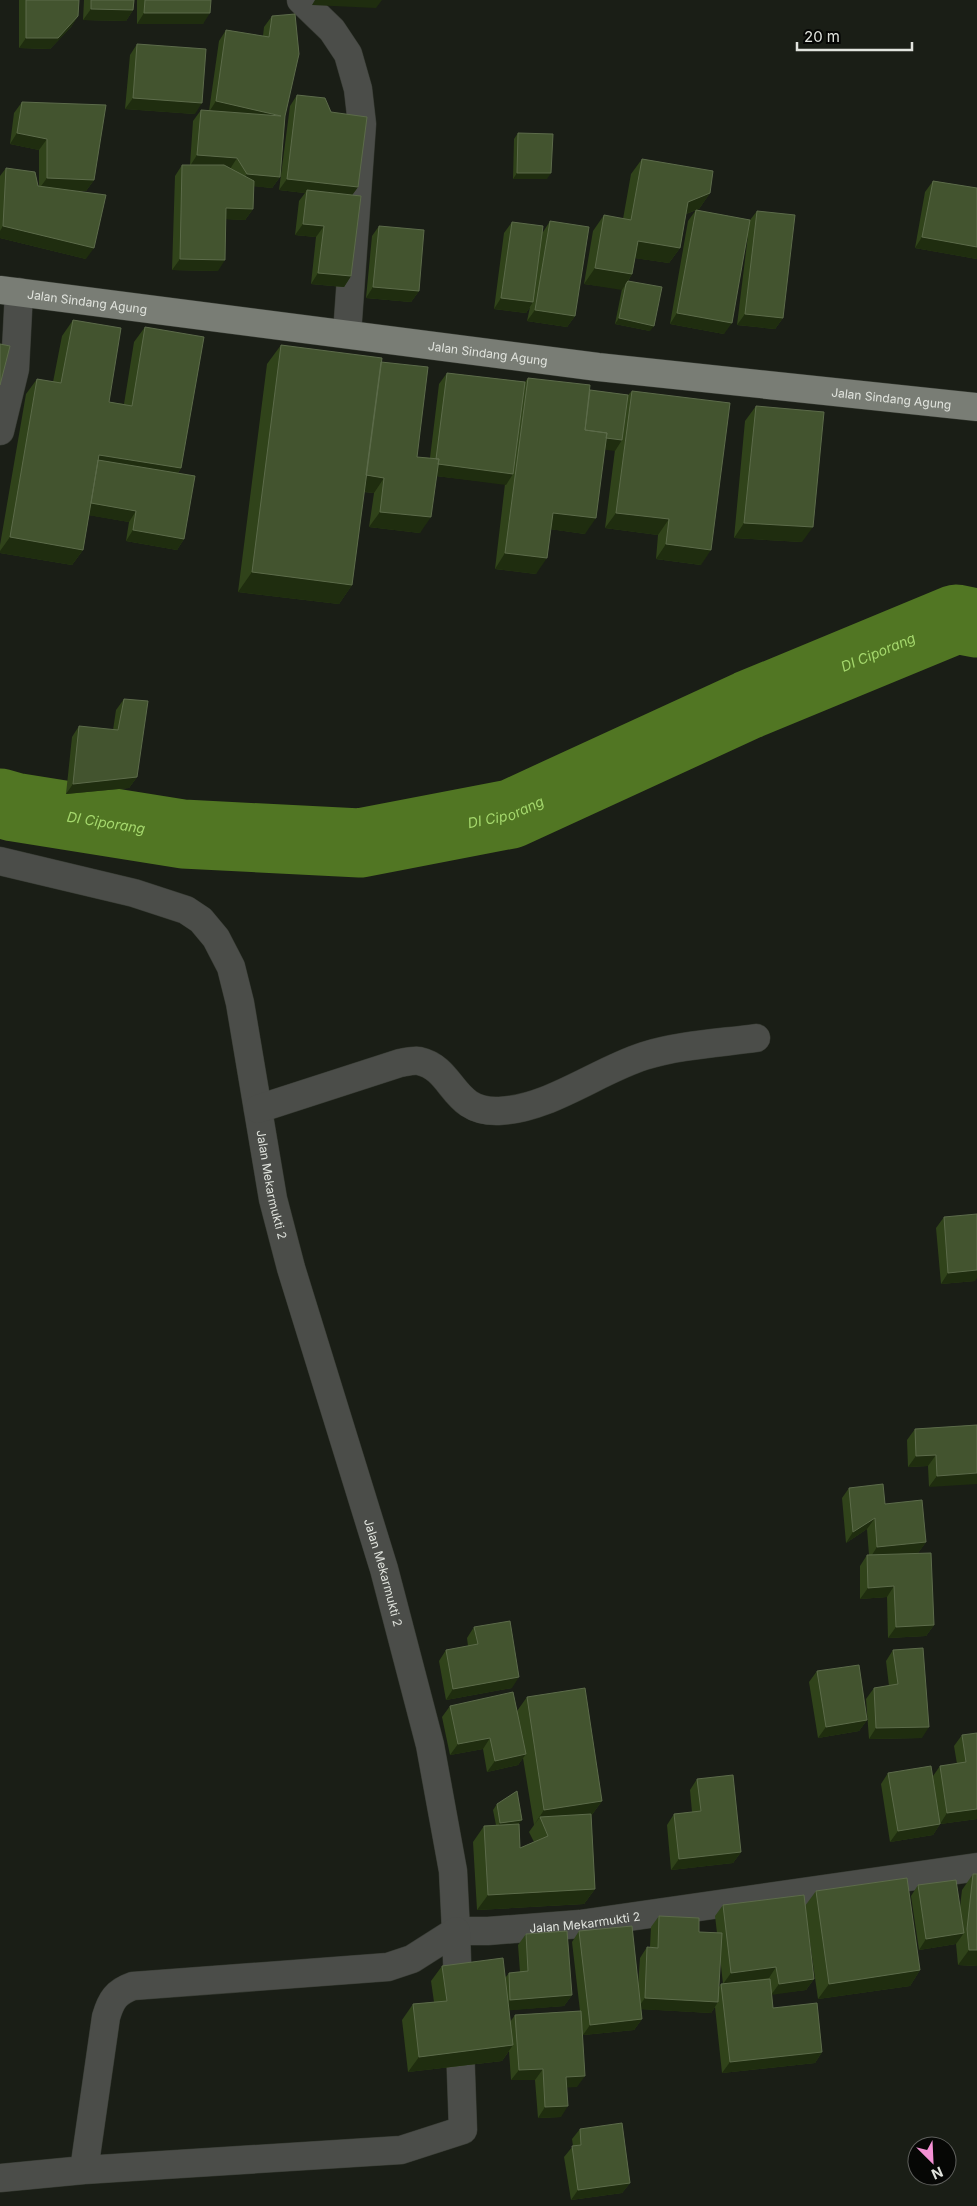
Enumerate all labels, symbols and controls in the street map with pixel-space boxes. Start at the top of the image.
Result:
scale bar [797,20,912,52]
text: 20 m [804,27,840,46]
street label: Jalan Sindang Agung [27,286,148,316]
street label: Jalan Sindang Agung [427,338,549,368]
street label: Jalan Sindang Agung [831,384,952,412]
water label: DI Ciporang [838,628,918,674]
water label: DI Ciporang [466,792,547,831]
water label: DI Ciporang [66,807,147,836]
street label: Jalan Mekarmukti 2 [254,1129,291,1241]
street label: Jalan Mekarmukti 2 [361,1517,406,1628]
street label: Jalan Mekarmukti 2 [529,1908,641,1935]
north arrow [907,2136,957,2186]
text: N [929,2163,946,2183]

